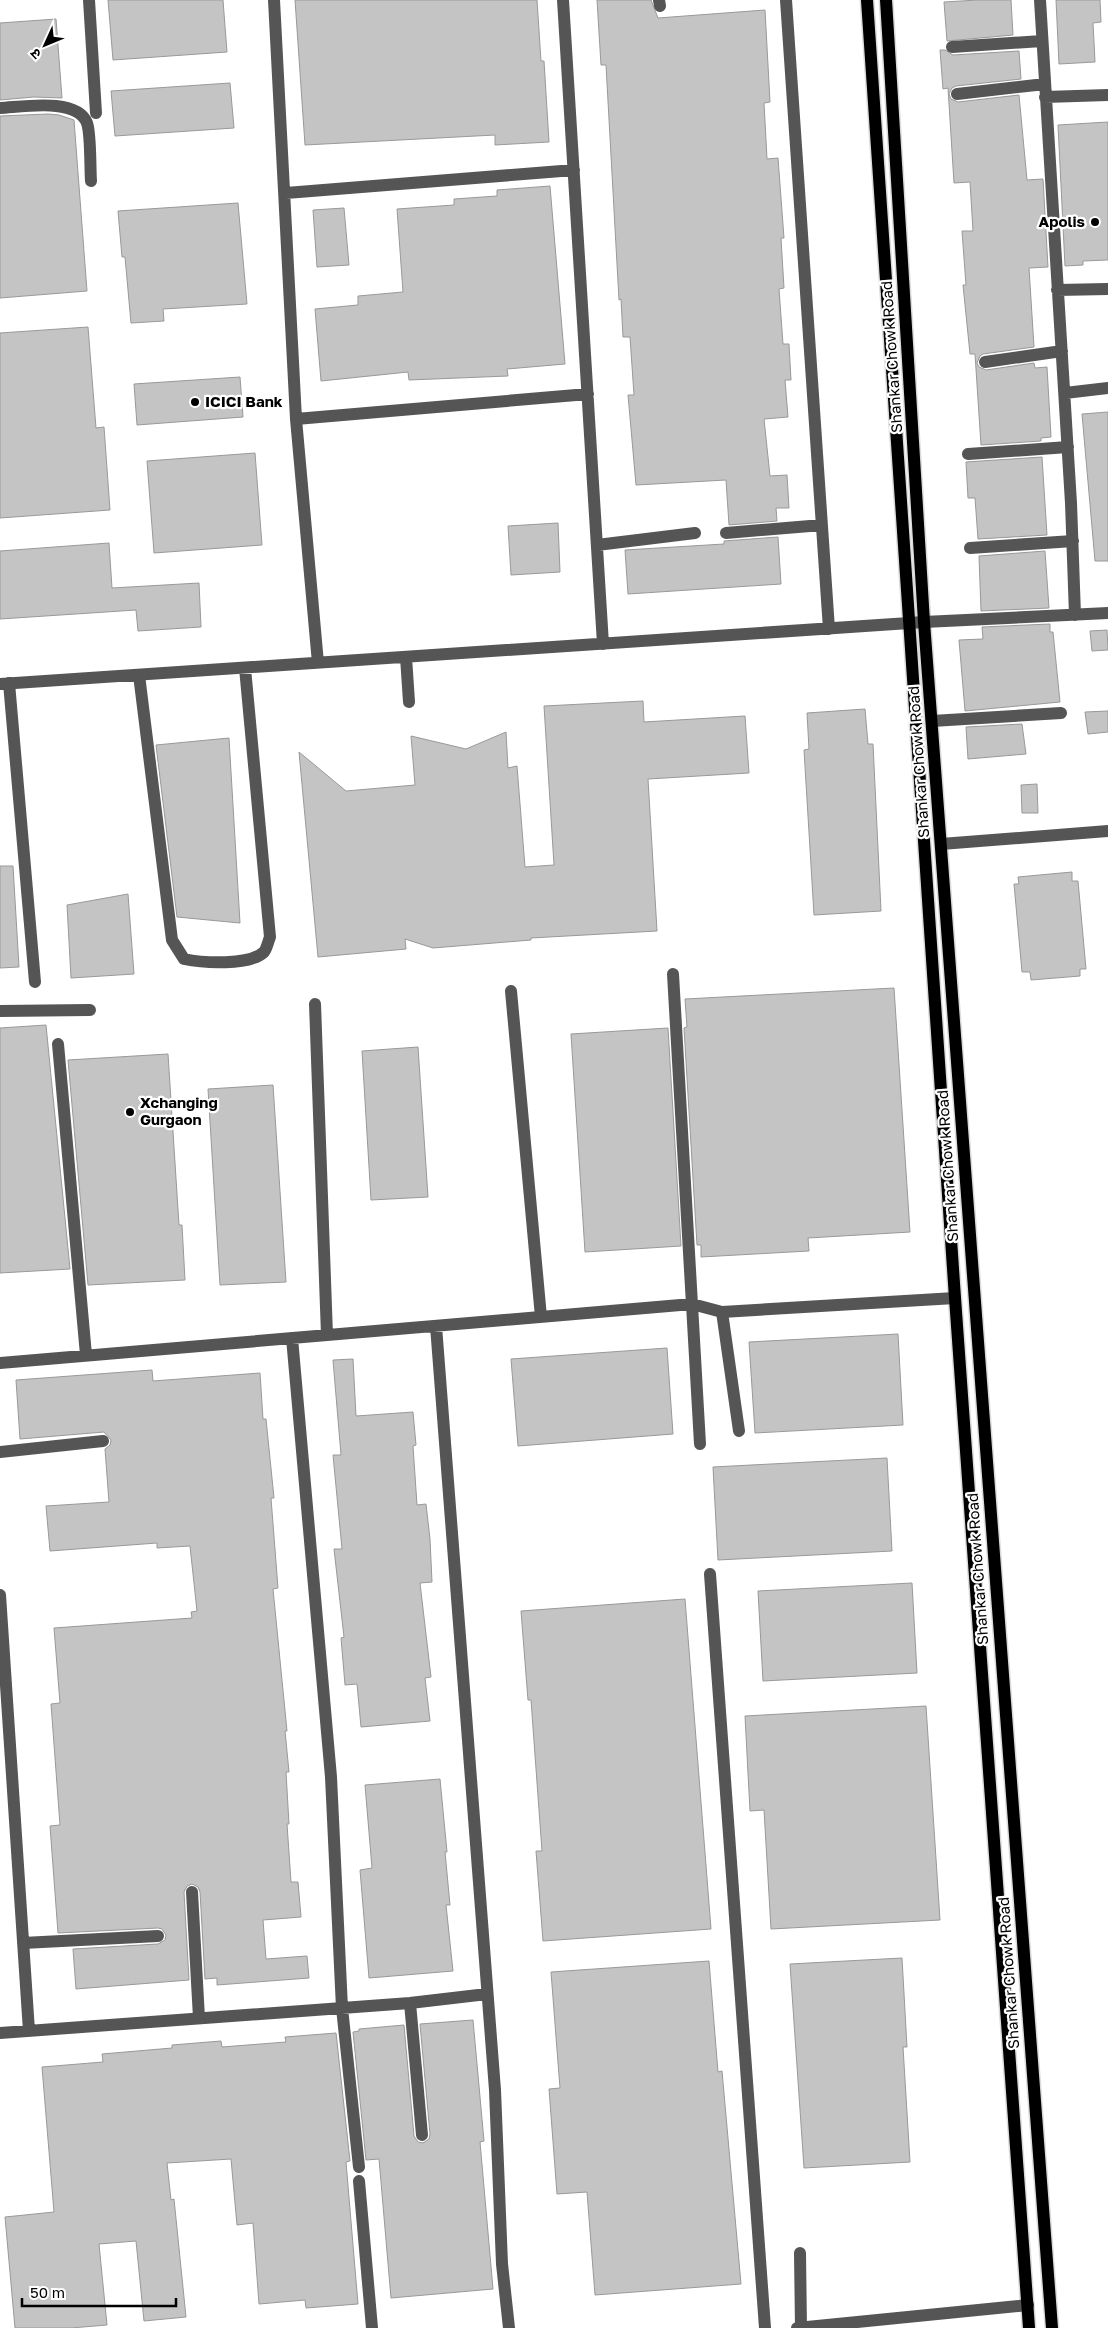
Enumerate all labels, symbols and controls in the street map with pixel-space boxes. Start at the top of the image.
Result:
north arrow [20,20,70,70]
text: उ [26,45,44,63]
place label: Apolis [1039,212,1085,230]
marker: Apolis [1089,216,1101,228]
street label: Shankar Chowk Road [877,280,905,434]
place label: ICICI Bank [205,392,283,410]
marker: ICICI Bank [189,396,201,408]
street label: Shankar Chowk Road [904,685,932,839]
street label: Shankar Chowk Road [933,1089,961,1243]
place label: Xchanging Gurgaon [140,1093,218,1128]
marker: Xchanging Gurgaon [124,1106,136,1118]
street label: Shankar Chowk Road [963,1492,991,1646]
street label: Shankar Chowk Road [994,1896,1022,2050]
scale bar [22,2276,176,2308]
text: 50 m [30,2283,65,2301]

